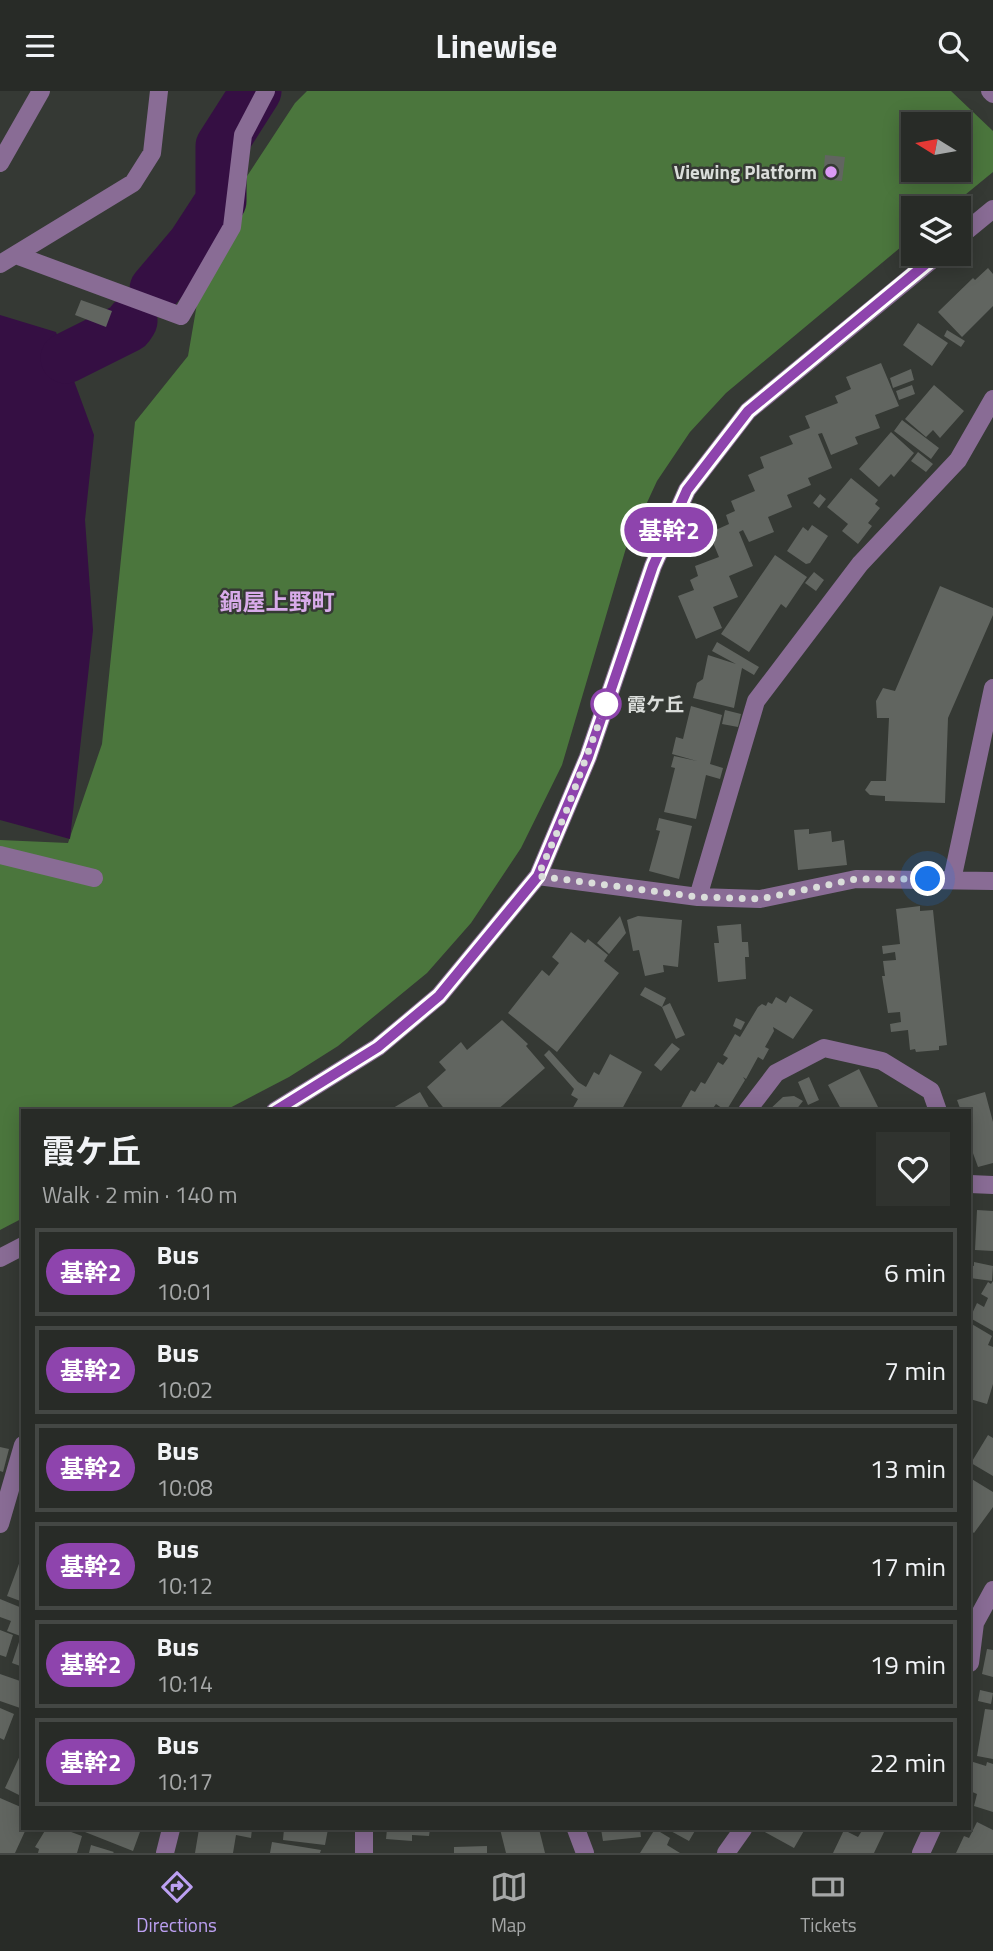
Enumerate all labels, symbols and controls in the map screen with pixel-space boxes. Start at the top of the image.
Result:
text: Linewise [436,22,557,70]
icon: menu [21,27,59,65]
icon: search [934,27,972,65]
north arrow [901,112,971,182]
map controls [901,112,971,266]
place label: Viewing Platform [674,157,817,186]
marker: Viewing Platform [823,164,839,180]
button: layers [901,196,971,266]
line badge: 基幹2 [629,507,709,553]
text: 基幹2 [638,512,700,548]
district label: 鍋屋上野町 [220,584,335,619]
marker: 霞ケ丘 [591,689,621,719]
place label: 霞ケ丘 [627,689,684,718]
your location [910,861,945,896]
text: 霞ケ丘 [42,1126,141,1176]
button: heart [876,1132,950,1206]
text: Walk · 2 min · 140 m [42,1177,238,1212]
text: Bus [156,1235,199,1274]
text: 6 min [884,1253,946,1292]
text: 基幹2 [60,1254,121,1290]
text: 10:01 [156,1274,213,1309]
text: Bus [156,1333,199,1372]
text: 7 min [884,1351,946,1390]
text: 基幹2 [60,1352,121,1388]
text: 10:02 [156,1372,213,1407]
text: Bus [156,1431,199,1470]
text: 13 min [870,1449,946,1488]
text: 基幹2 [60,1450,121,1486]
text: 10:08 [156,1470,213,1505]
text: Bus [156,1529,199,1568]
text: 17 min [870,1547,946,1586]
text: 基幹2 [60,1548,121,1584]
text: 10:12 [156,1568,213,1603]
text: Bus [156,1627,199,1666]
text: 19 min [870,1645,946,1684]
text: 基幹2 [60,1646,121,1682]
text: 10:14 [156,1666,213,1701]
text: Bus [156,1725,199,1764]
text: 22 min [870,1743,946,1782]
text: 基幹2 [60,1744,121,1780]
text: 10:17 [156,1764,213,1799]
tab: Directions [136,1868,217,1939]
tab: Map [490,1868,528,1939]
tab: Tickets [800,1868,857,1939]

